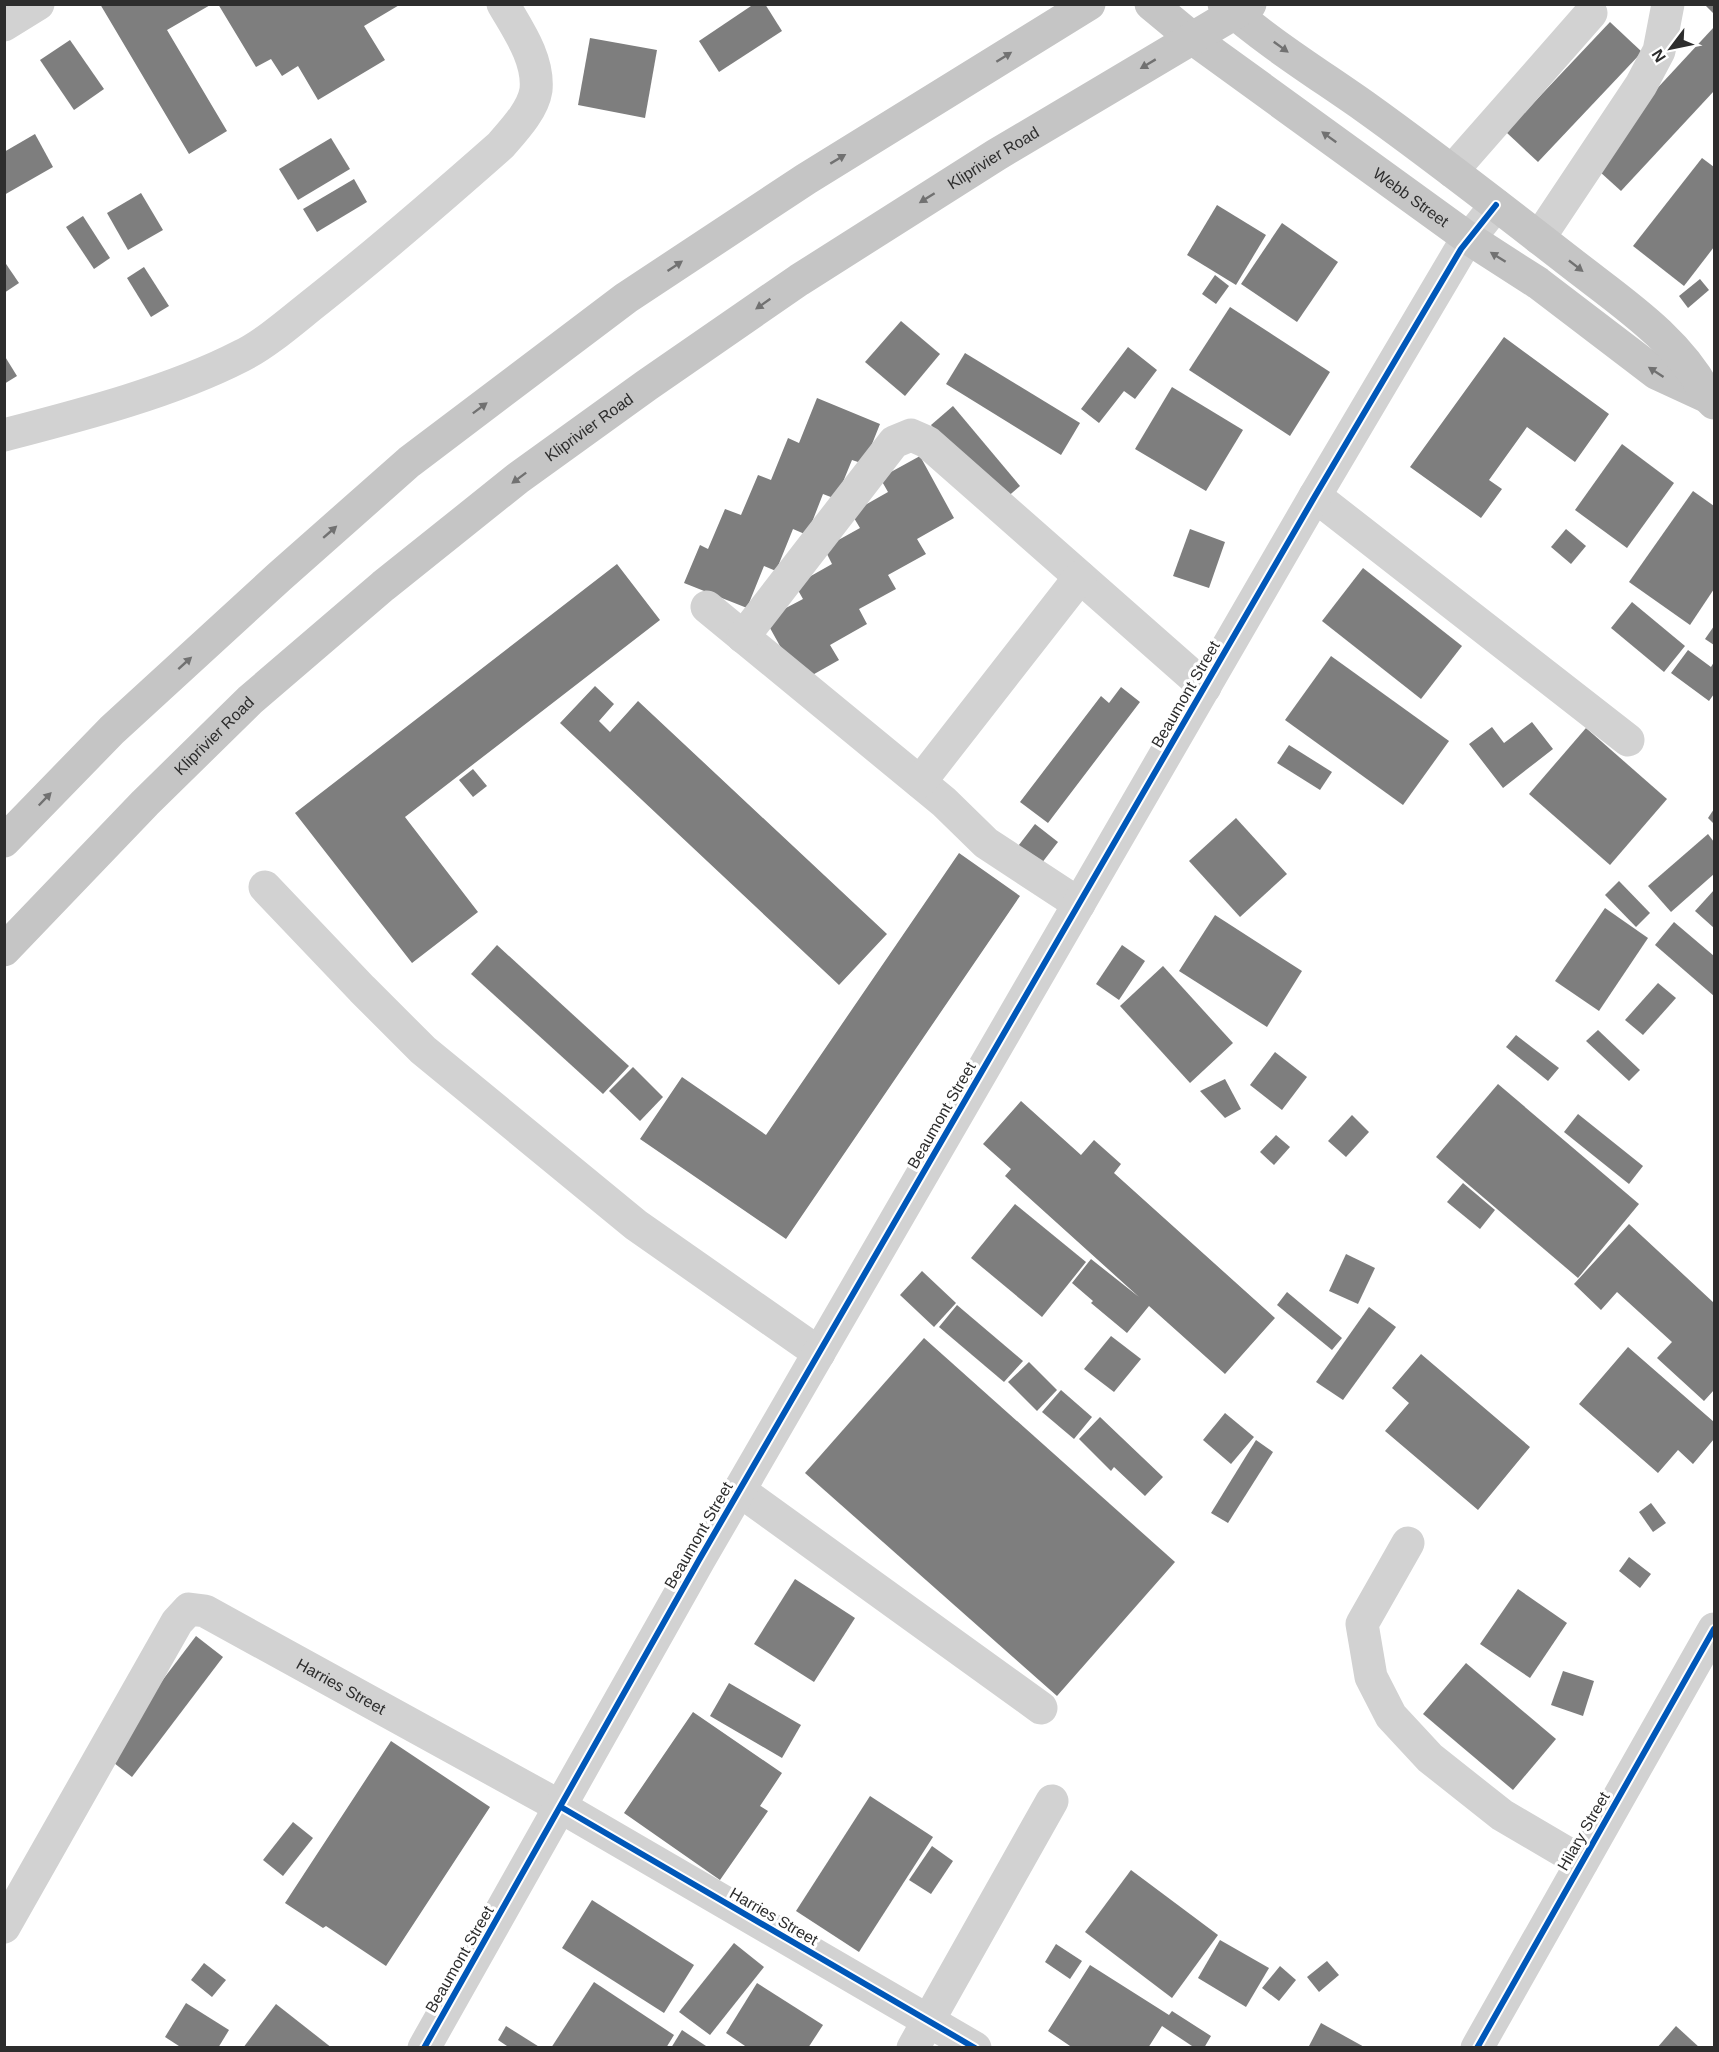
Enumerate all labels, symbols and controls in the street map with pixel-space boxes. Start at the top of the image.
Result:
north arrow [1641,18,1701,78]
one-way arrow [1273,41,1289,53]
text: N [1648,46,1669,65]
one-way arrow [996,52,1012,63]
one-way arrow [1139,59,1156,69]
street label: Kliprivier Road [944,124,1042,193]
one-way arrow [1321,131,1337,143]
one-way arrow [830,154,846,165]
street label: Webb Street [1370,164,1452,230]
one-way arrow [919,193,935,204]
one-way arrow [1490,252,1506,263]
one-way arrow [666,260,682,272]
one-way arrow [1568,260,1583,272]
one-way arrow [756,298,772,310]
one-way arrow [1648,366,1664,377]
street label: Kliprivier Road [542,390,636,465]
one-way arrow [472,402,488,415]
one-way arrow [511,471,526,483]
one-way arrow [322,525,337,539]
street label: Beaumont Street [1148,638,1223,750]
one-way arrow [177,657,192,670]
street label: Kliprivier Road [171,693,257,778]
one-way arrow [38,791,52,806]
street label: Beaumont Street [904,1059,979,1171]
street label: Beaumont Street [661,1479,736,1591]
street label: Harries Street [294,1655,389,1718]
street label: Hilary Street [1554,1788,1613,1874]
street label: Harries Street [727,1884,821,1949]
street label: Beaumont Street [422,1903,497,2015]

